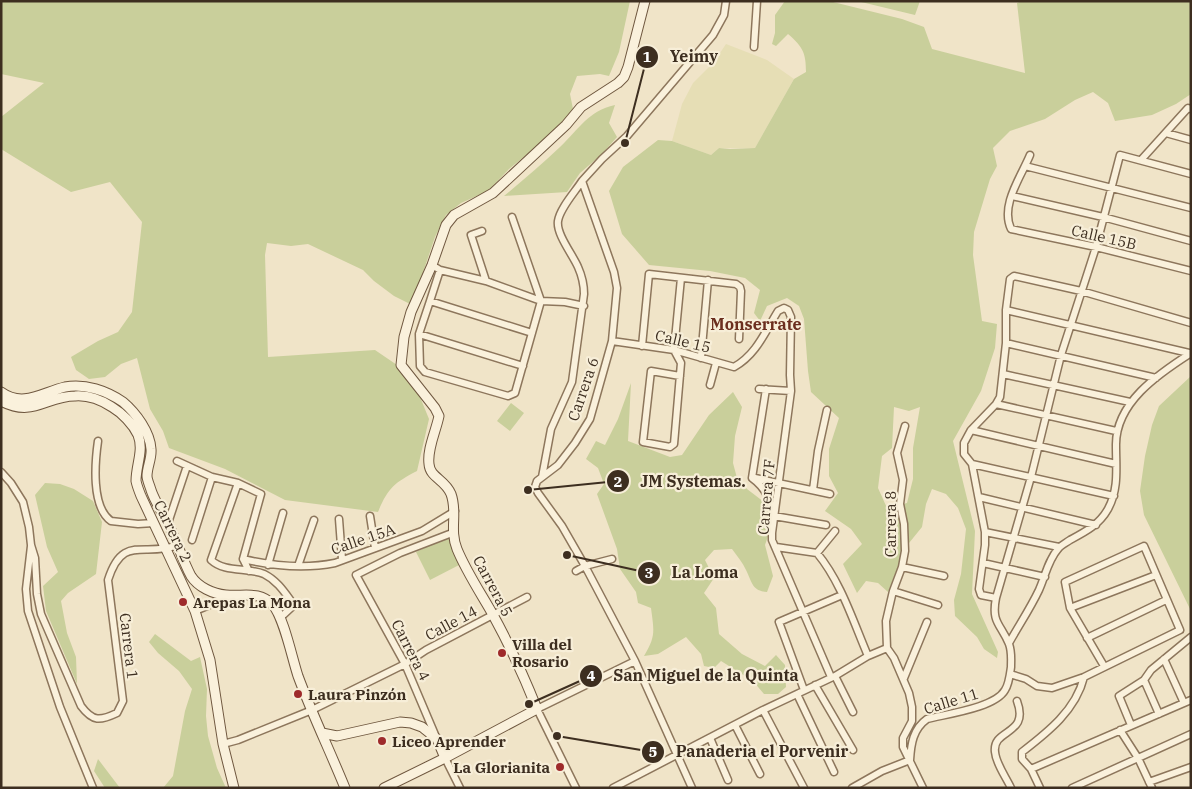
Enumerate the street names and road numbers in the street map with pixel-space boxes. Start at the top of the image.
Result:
street label: Calle 15B [1070,220,1138,254]
street label: Calle 15 [653,325,713,357]
street label: Carrera 6 [563,355,603,423]
street label: Carrera 7F [753,458,779,536]
street label: Carrera 8 [881,491,900,557]
street label: Carrera 2 [150,497,196,565]
street label: Calle 15A [328,519,398,559]
street label: Carrera 5 [469,552,517,620]
street label: Calle 14 [422,601,480,645]
street label: Carrera 1 [116,612,142,680]
street label: Carrera 4 [387,616,435,684]
street label: Calle 11 [921,684,981,718]

